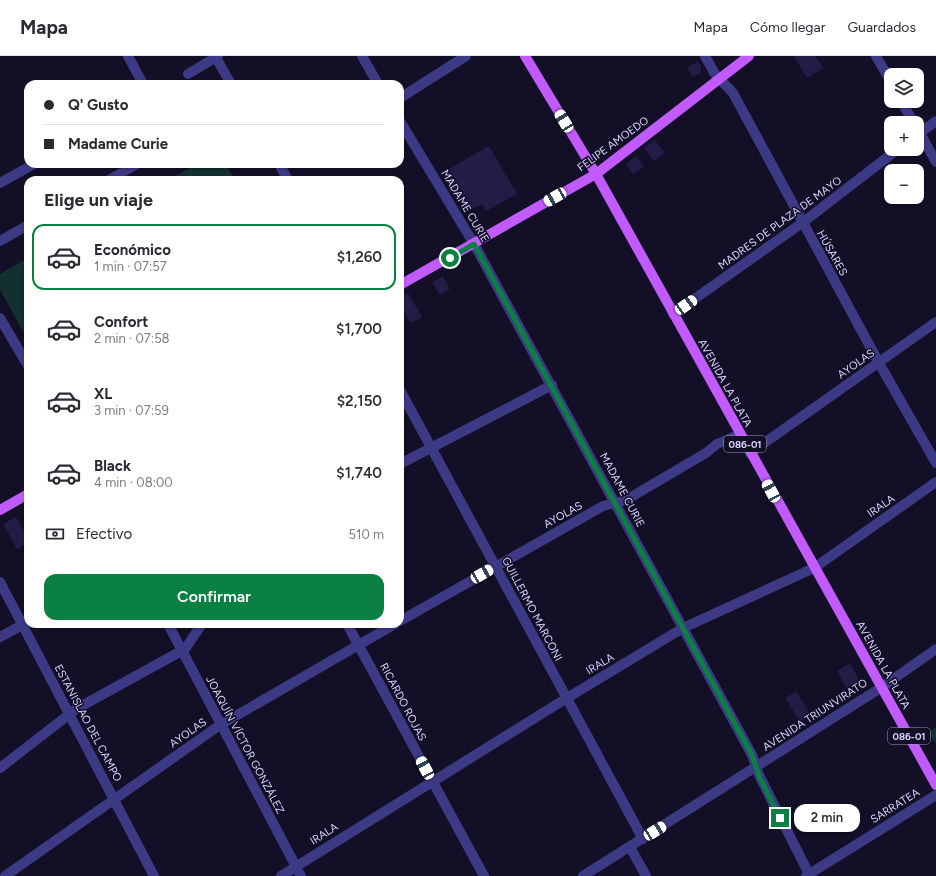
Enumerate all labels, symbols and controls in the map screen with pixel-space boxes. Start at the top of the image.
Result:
text: Mapa [20,16,68,39]
text: Mapa [693,19,728,36]
text: Cómo llegar [750,19,825,36]
text: Guardados [847,19,916,36]
map controls [884,68,924,204]
button: layers [884,68,924,108]
text: Q' Gusto [68,96,128,114]
car [553,108,575,134]
street label: FELIPE AMOEDO [575,114,651,174]
button: + [884,116,924,156]
text: Madame Curie [68,135,168,153]
button: − [884,164,924,204]
street label: MADAME CURIE [438,167,492,245]
street label: MADRES DE PLAZA DE MAYO [716,174,845,272]
car [542,186,568,208]
text: Elige un viaje [44,189,153,211]
street label: HÚSARES [814,227,851,278]
icon: car [46,239,82,275]
text: Económico [94,241,171,259]
text: $1,260 [337,248,382,266]
route start [441,249,459,267]
text: 1 min · 07:57 [94,259,167,274]
car [673,293,699,317]
icon: car [46,311,82,347]
text: Confort [94,313,148,331]
text: $1,700 [336,320,382,338]
text: 2 min · 07:58 [94,331,170,346]
street label: AVENIDA LA PLATA [695,337,755,430]
street label: AYOLAS [835,346,877,381]
icon: car [46,383,82,419]
text: XL [94,385,112,403]
text: $2,150 [337,392,382,410]
text: 3 min · 07:59 [94,403,169,418]
road number: 086-01 [724,436,766,452]
street label: MADAME CURIE [597,451,647,529]
icon: car [46,455,82,491]
text: Black [94,457,131,475]
text: $1,740 [336,464,382,482]
text: 4 min · 08:00 [94,475,173,490]
car [760,478,782,504]
street label: IRALA [865,492,898,520]
street label: AYOLAS [541,499,585,531]
icon: cash [44,523,66,545]
text: Efectivo [76,525,132,543]
text: 510 m [349,527,384,542]
street label: GUILLERMO MARCONI [499,555,565,663]
car [469,563,495,585]
button: Confirmar [44,574,384,620]
street label: AVENIDA LA PLATA [853,619,913,712]
street label: IRALA [584,650,617,677]
street label: RICARDO ROJAS [377,661,429,743]
street label: ESTANISLAO DEL CAMPO [52,662,125,784]
street label: JOAQUÍN VÍCTOR GONZÁLEZ [203,674,287,816]
street label: AVENIDA TRIUNVIRATO [760,676,870,754]
street label: AYOLAS [167,715,209,750]
road number: 086-01 [888,728,930,744]
car [414,755,436,781]
street label: SARRATEA [868,786,922,826]
callout: 2 min [794,804,860,832]
route end [771,809,789,827]
text: 2 min [811,810,843,825]
street label: IRALA [308,820,341,848]
car [642,820,668,842]

